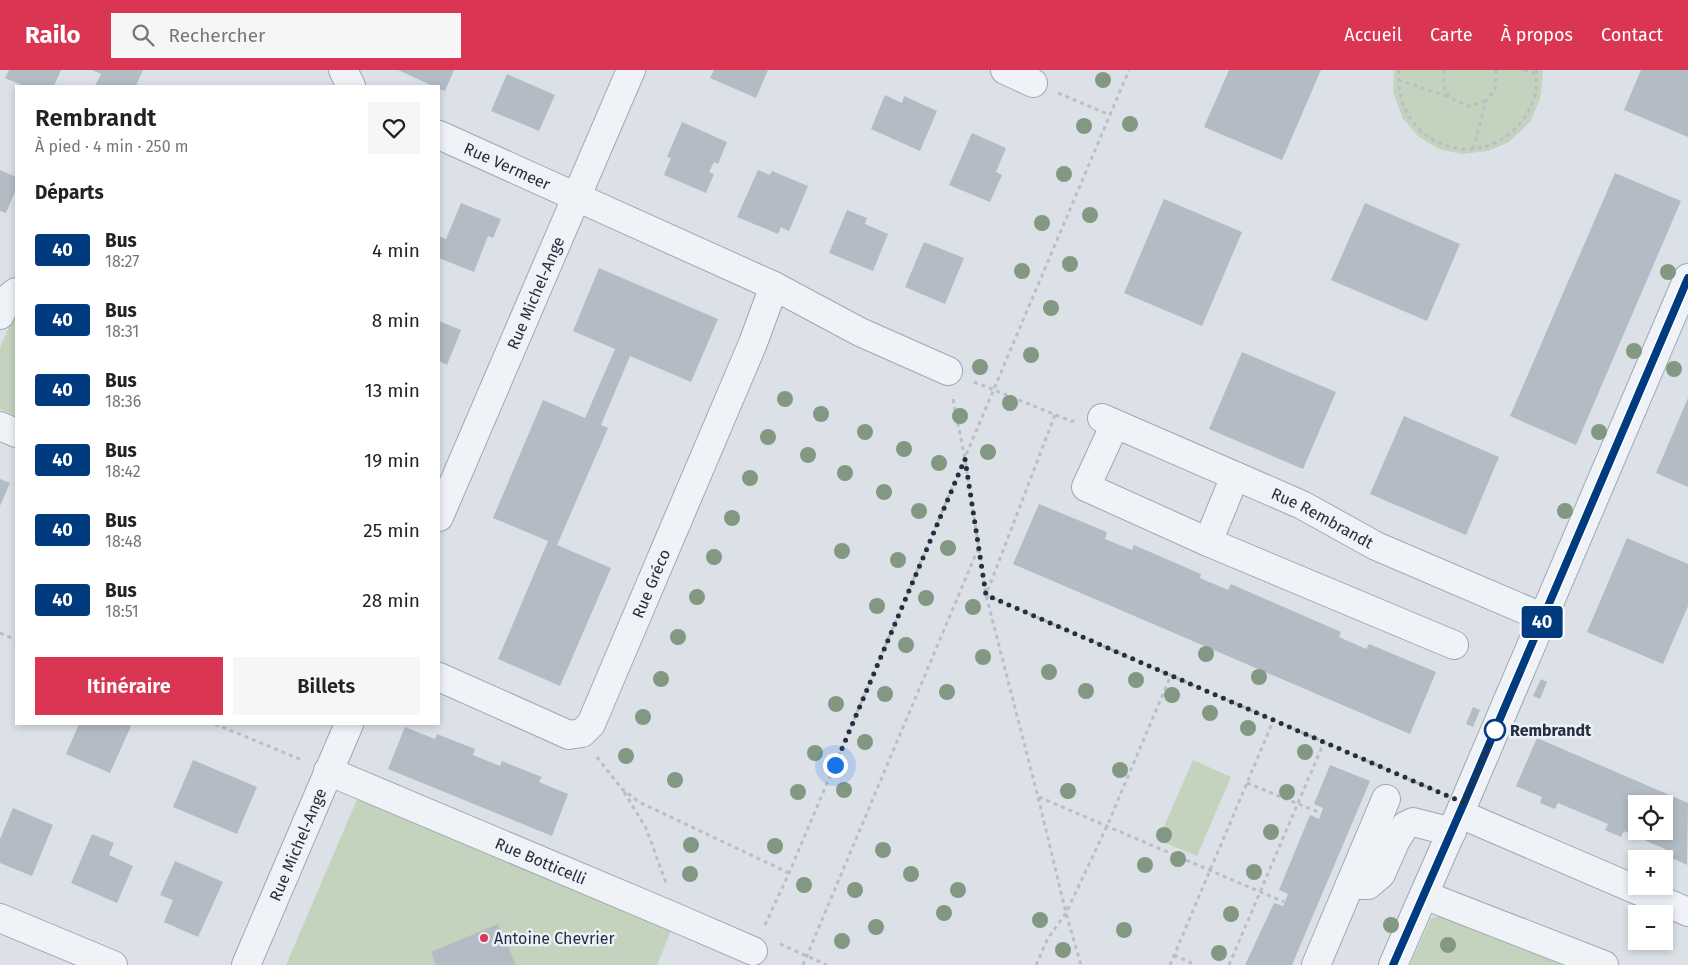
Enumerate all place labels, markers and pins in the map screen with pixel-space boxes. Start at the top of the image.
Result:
marker: Rembrandt [1484,719,1506,741]
place label: Rembrandt [1510,721,1592,740]
place label: Antoine Chevrier [494,929,615,948]
marker: Antoine Chevrier [478,932,490,944]

